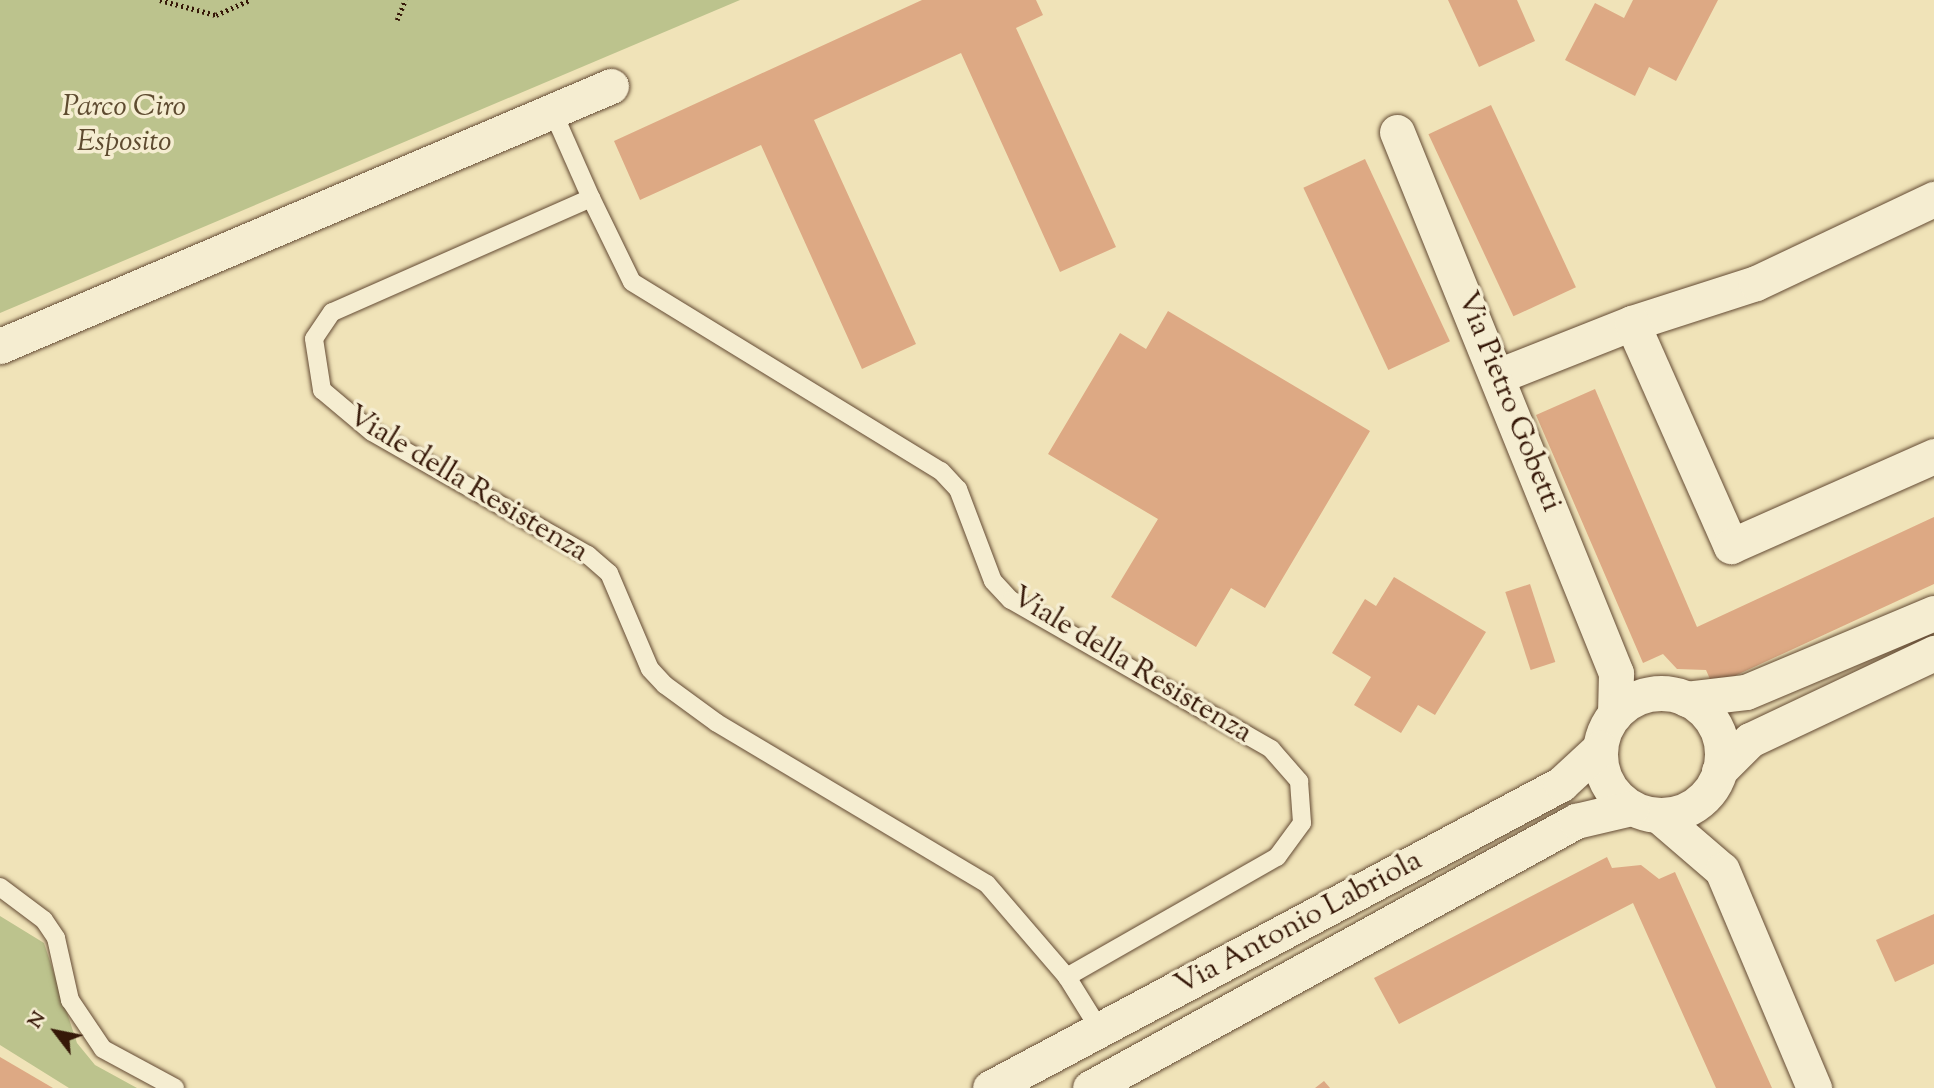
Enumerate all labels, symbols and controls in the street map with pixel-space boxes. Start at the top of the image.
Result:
park label: Parco Ciro Esposito [62,90,186,160]
street label: Via Pietro Gobetti [1447,287,1569,517]
street label: Viale della Resistenza [340,399,594,571]
street label: Viale della Resistenza [1004,580,1258,752]
street label: Via Antonio Labriola [1169,844,1429,1004]
north arrow [21,997,91,1067]
text: N [22,1007,53,1034]

